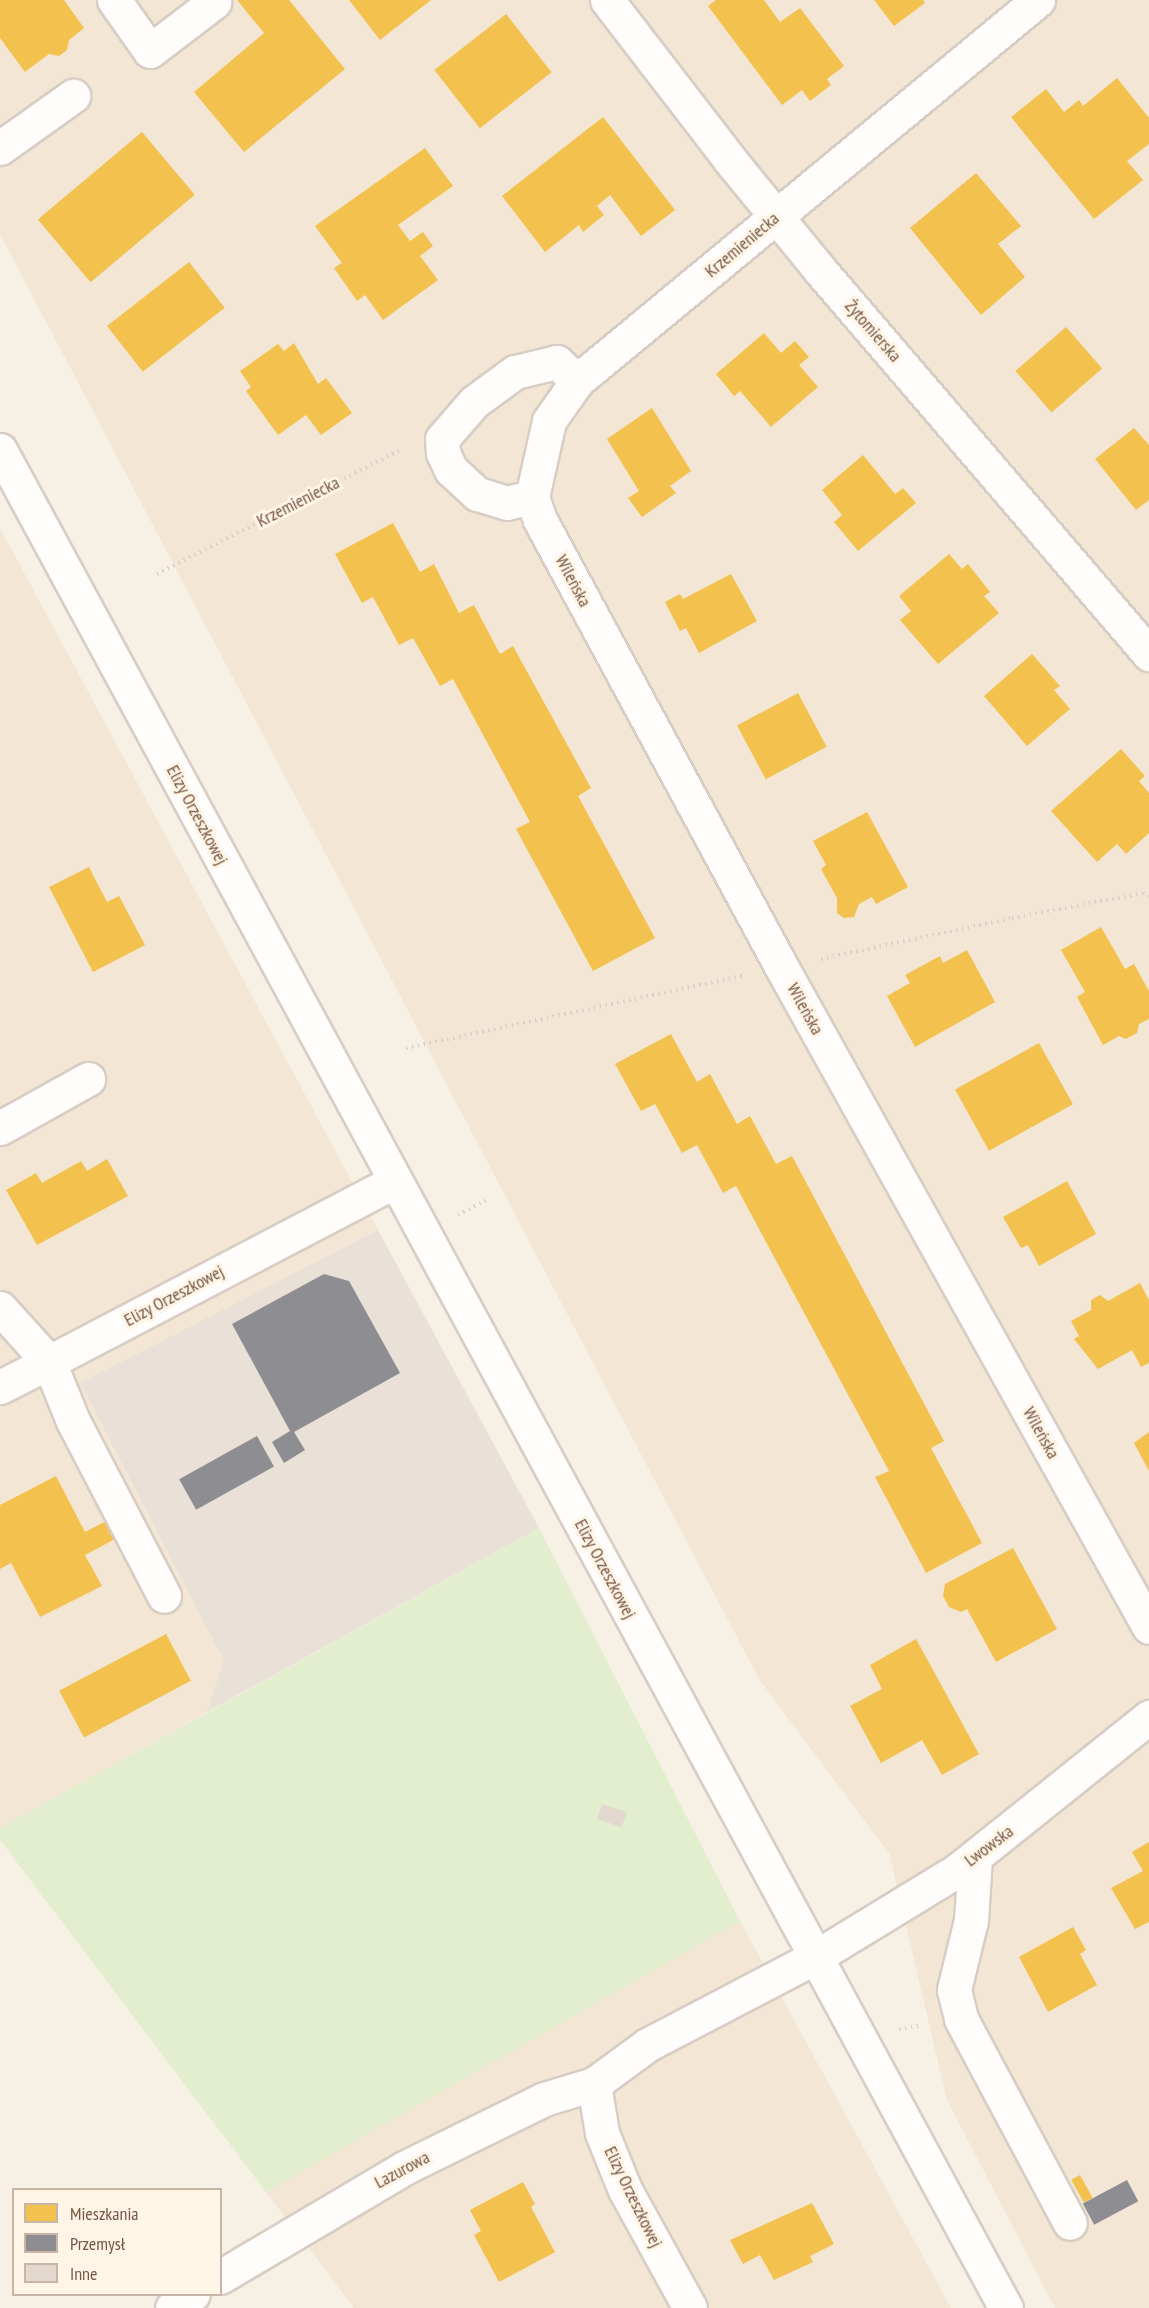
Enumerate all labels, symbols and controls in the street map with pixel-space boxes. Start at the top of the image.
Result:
street label: Krzemieniecka [701,208,783,282]
street label: Żytomierska [840,296,906,366]
street label: Krzemieniecka [253,472,343,532]
street label: Wileńska [550,551,596,611]
street label: Elizy Orzeszkowej [162,761,232,869]
street label: Wileńska [782,979,828,1039]
street label: Elizy Orzeszkowej [120,1261,228,1331]
street label: Wileńska [1018,1403,1064,1463]
street label: Elizy Orzeszkowej [570,1515,640,1623]
street label: Lwowska [960,1821,1018,1871]
street label: Elizy Orzeszkowej [599,2143,667,2251]
street label: Lazurowa [371,2147,433,2193]
legend [12,2188,222,2296]
text: Mieszkania [70,2202,139,2225]
text: Przemysł [70,2232,125,2255]
text: Inne [70,2262,97,2285]

